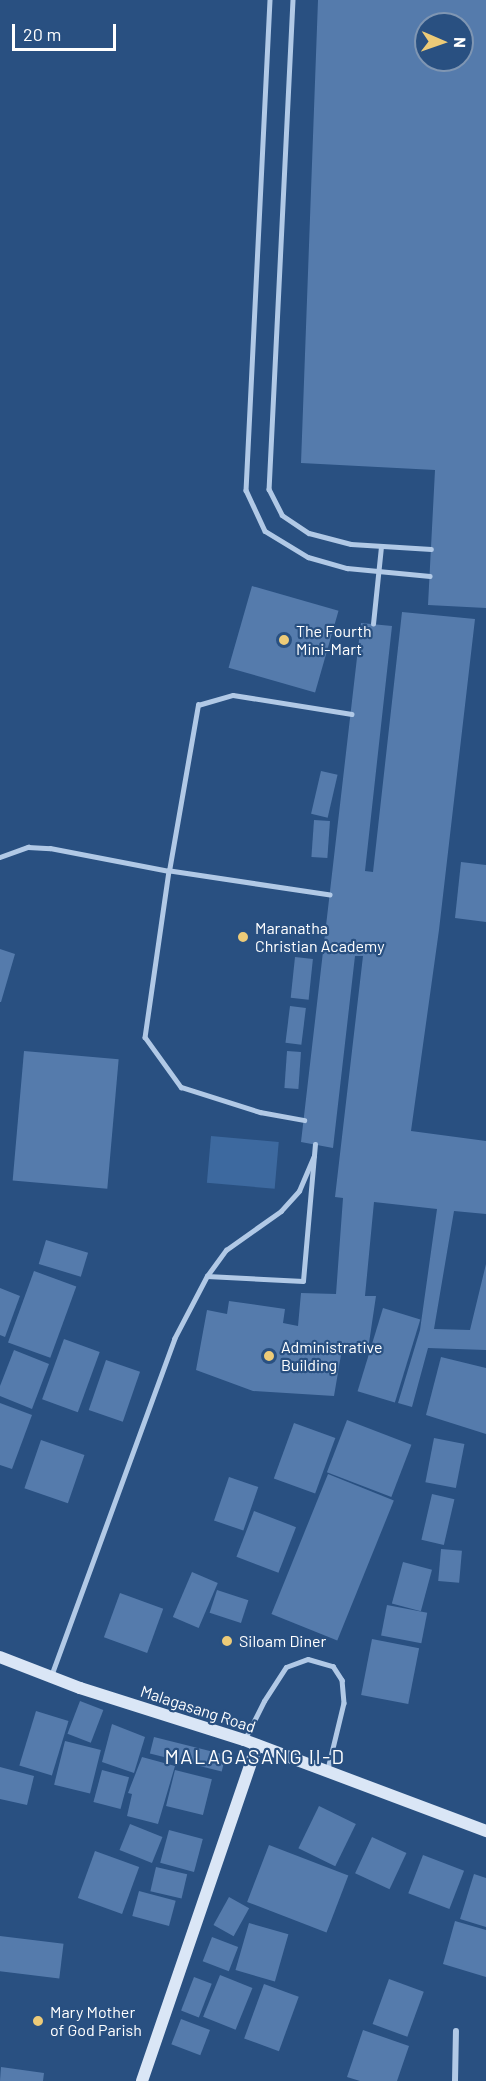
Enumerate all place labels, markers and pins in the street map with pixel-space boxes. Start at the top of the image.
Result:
place label: The Fourth Mini-Mart [296,621,372,659]
marker: The Fourth Mini-Mart [277,633,291,647]
place label: Maranatha Christian Academy [255,918,385,956]
marker: Maranatha Christian Academy [236,930,250,944]
place label: Administrative Building [281,1337,382,1375]
marker: Administrative Building [262,1349,276,1363]
place label: Siloam Diner [239,1631,326,1651]
marker: Siloam Diner [220,1634,234,1648]
place label: Mary Mother of God Parish [50,2002,142,2040]
marker: Mary Mother of God Parish [31,2014,45,2028]

